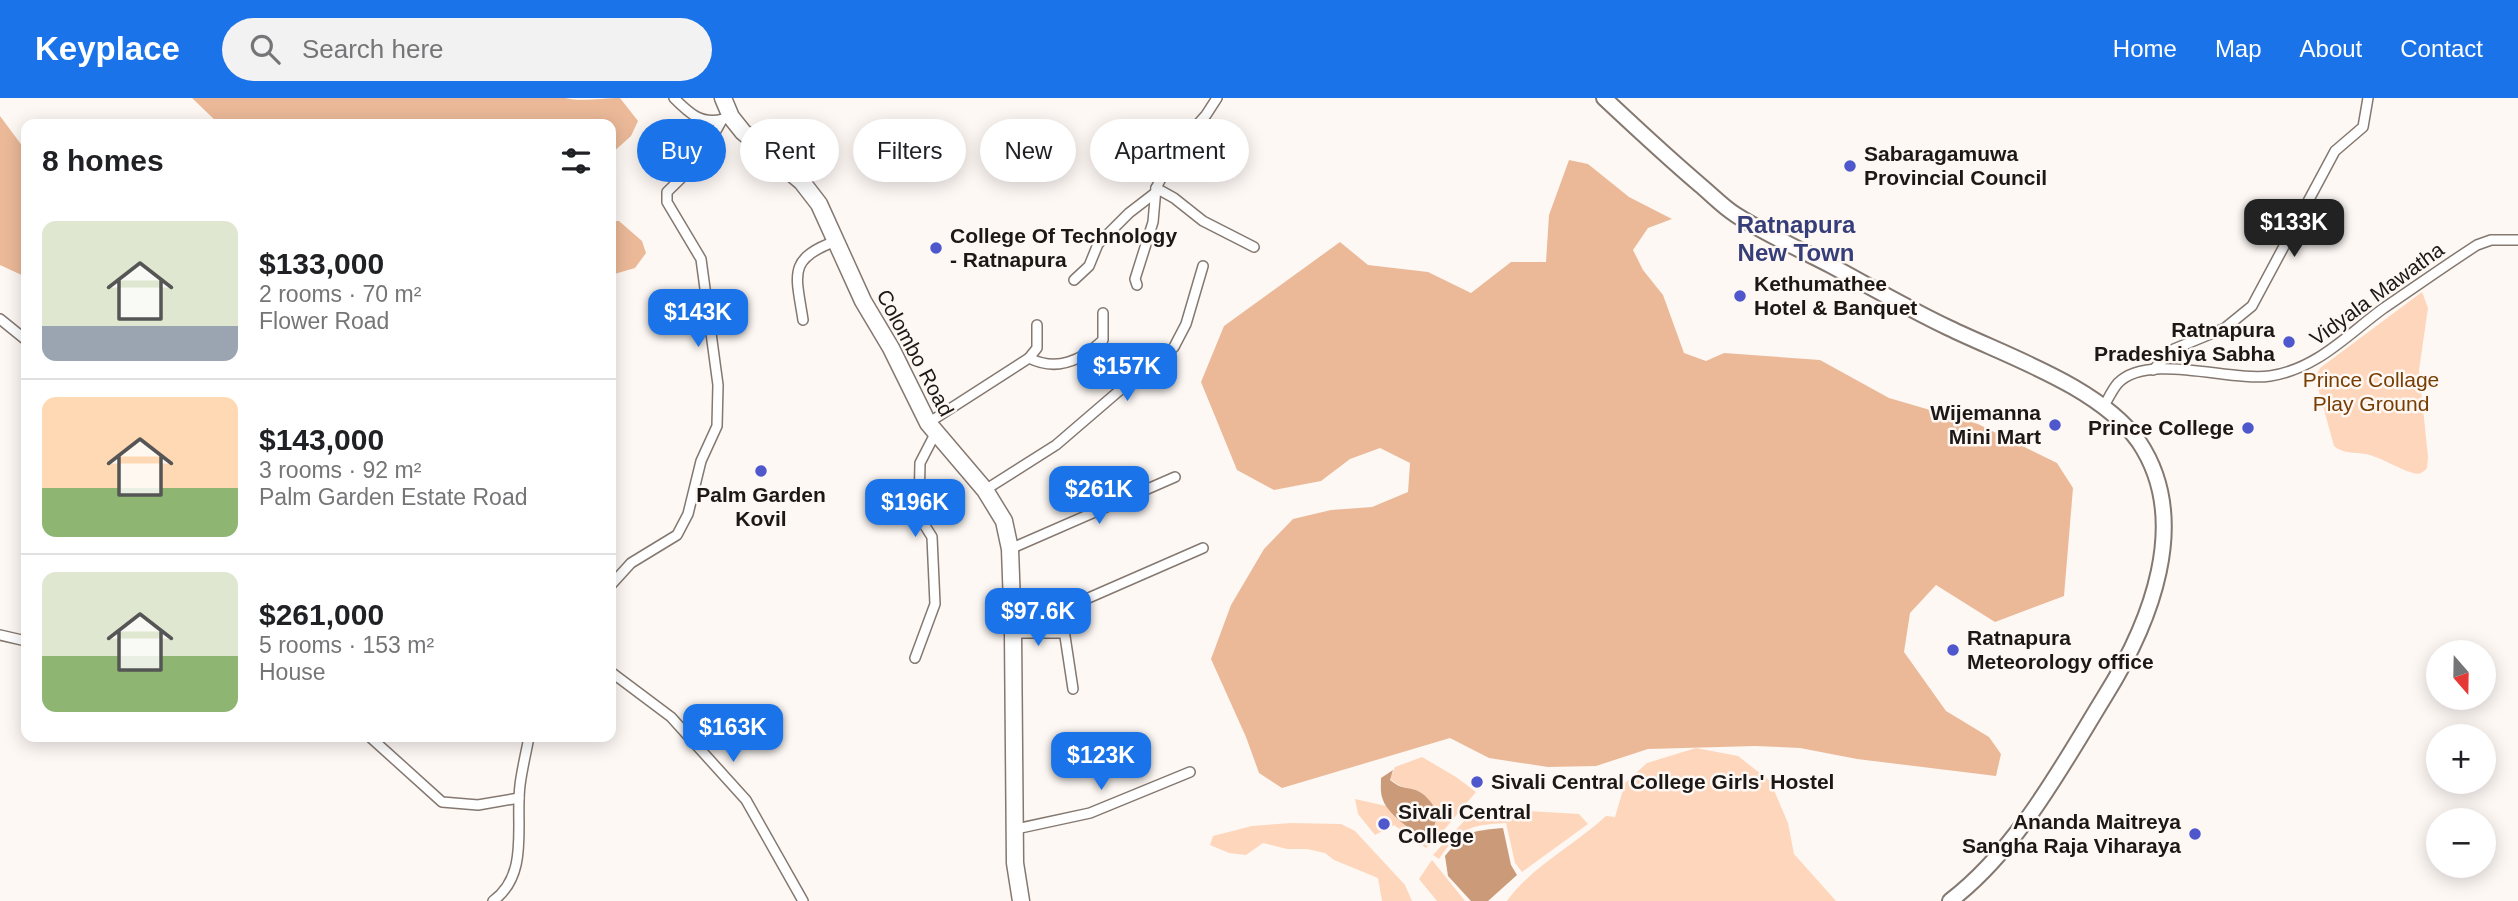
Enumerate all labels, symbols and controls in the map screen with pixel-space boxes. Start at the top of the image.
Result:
search box [222,18,712,81]
text: Keyplace [35,30,180,67]
icon: search [246,30,284,68]
text: Search here [302,34,444,64]
text: Home [2113,35,2177,62]
text: Map [2215,35,2262,62]
text: About [2300,35,2362,62]
text: Contact [2400,35,2483,62]
chip: Buy [637,119,726,182]
chip: Rent [740,119,839,182]
chip: Filters [853,119,966,182]
chip: New [980,119,1076,182]
chip: Apartment [1090,119,1249,182]
icon: filters [557,142,595,180]
place label: Sabaragamuwa Provincial Council [1864,142,2047,189]
text: 8 homes [42,144,164,177]
marker: Sabaragamuwa Provincial Council [1842,158,1858,174]
pin: $133K [2245,200,2343,259]
text: $133K [2260,209,2328,235]
district label: Ratnapura New Town [1737,211,1856,266]
place label: College Of Technology - Ratnapura [950,224,1177,271]
street label: Vidyala Mawatha [2305,237,2448,350]
marker: College Of Technology - Ratnapura [928,240,944,256]
text: $133,000 [259,247,384,280]
icon: home [98,249,182,333]
place label: Kethumathee Hotel & Banquet [1754,272,1917,319]
text: 2 rooms · 70 m² [259,281,421,307]
street label: Colombo Road [872,286,958,420]
marker: Kethumathee Hotel & Banquet [1732,288,1748,304]
pin: $143K [649,289,747,349]
text: $143K [664,299,732,325]
text: Flower Road [259,308,389,334]
place label: Ratnapura Pradeshiya Sabha [2094,318,2275,365]
marker: Ratnapura Pradeshiya Sabha [2281,334,2297,350]
pin: $157K [1078,344,1176,403]
text: $157K [1093,353,1161,379]
park label: Prince Collage Play Ground [2303,368,2439,415]
place label: Wijemanna Mini Mart [1930,401,2041,448]
place label: Prince College [2088,416,2234,439]
marker: Wijemanna Mini Mart [2047,417,2063,433]
marker: Prince College [2240,420,2256,436]
text: $143,000 [259,423,384,456]
icon: home [98,425,182,509]
text: 3 rooms · 92 m² [259,457,421,483]
marker: Palm Garden Kovil [753,463,769,479]
pin: $261K [1050,466,1148,526]
text: $261K [1065,476,1133,502]
pin: $196K [866,480,964,539]
place label: Palm Garden Kovil [696,483,826,530]
text: Palm Garden Estate Road [259,484,527,510]
text: $196K [881,489,949,515]
pin: $97.6K [981,588,1095,648]
text: $261,000 [259,598,384,631]
text: $97.6K [1001,598,1075,624]
icon: home [98,600,182,684]
place label: Ratnapura Meteorology office [1967,626,2154,673]
text: 5 rooms · 153 m² [259,632,434,658]
north arrow [2426,640,2496,710]
map controls [2426,640,2496,878]
marker: Ratnapura Meteorology office [1945,642,1961,658]
text: House [259,659,325,685]
pin: $163K [684,704,782,764]
text: $163K [699,714,767,740]
button: + [2426,724,2496,794]
pin: $123K [1052,732,1150,792]
text: $123K [1067,742,1135,768]
place label: Sivali Central College Girls' Hostel [1491,770,1834,793]
marker: Sivali Central College Girls' Hostel [1469,774,1485,790]
place label: Sivali Central College [1398,800,1531,847]
button: − [2426,808,2496,878]
place label: Ananda Maitreya Sangha Raja Viharaya [1962,810,2181,857]
marker: Sivali Central College [1376,816,1392,832]
marker: Ananda Maitreya Sangha Raja Viharaya [2187,826,2203,842]

